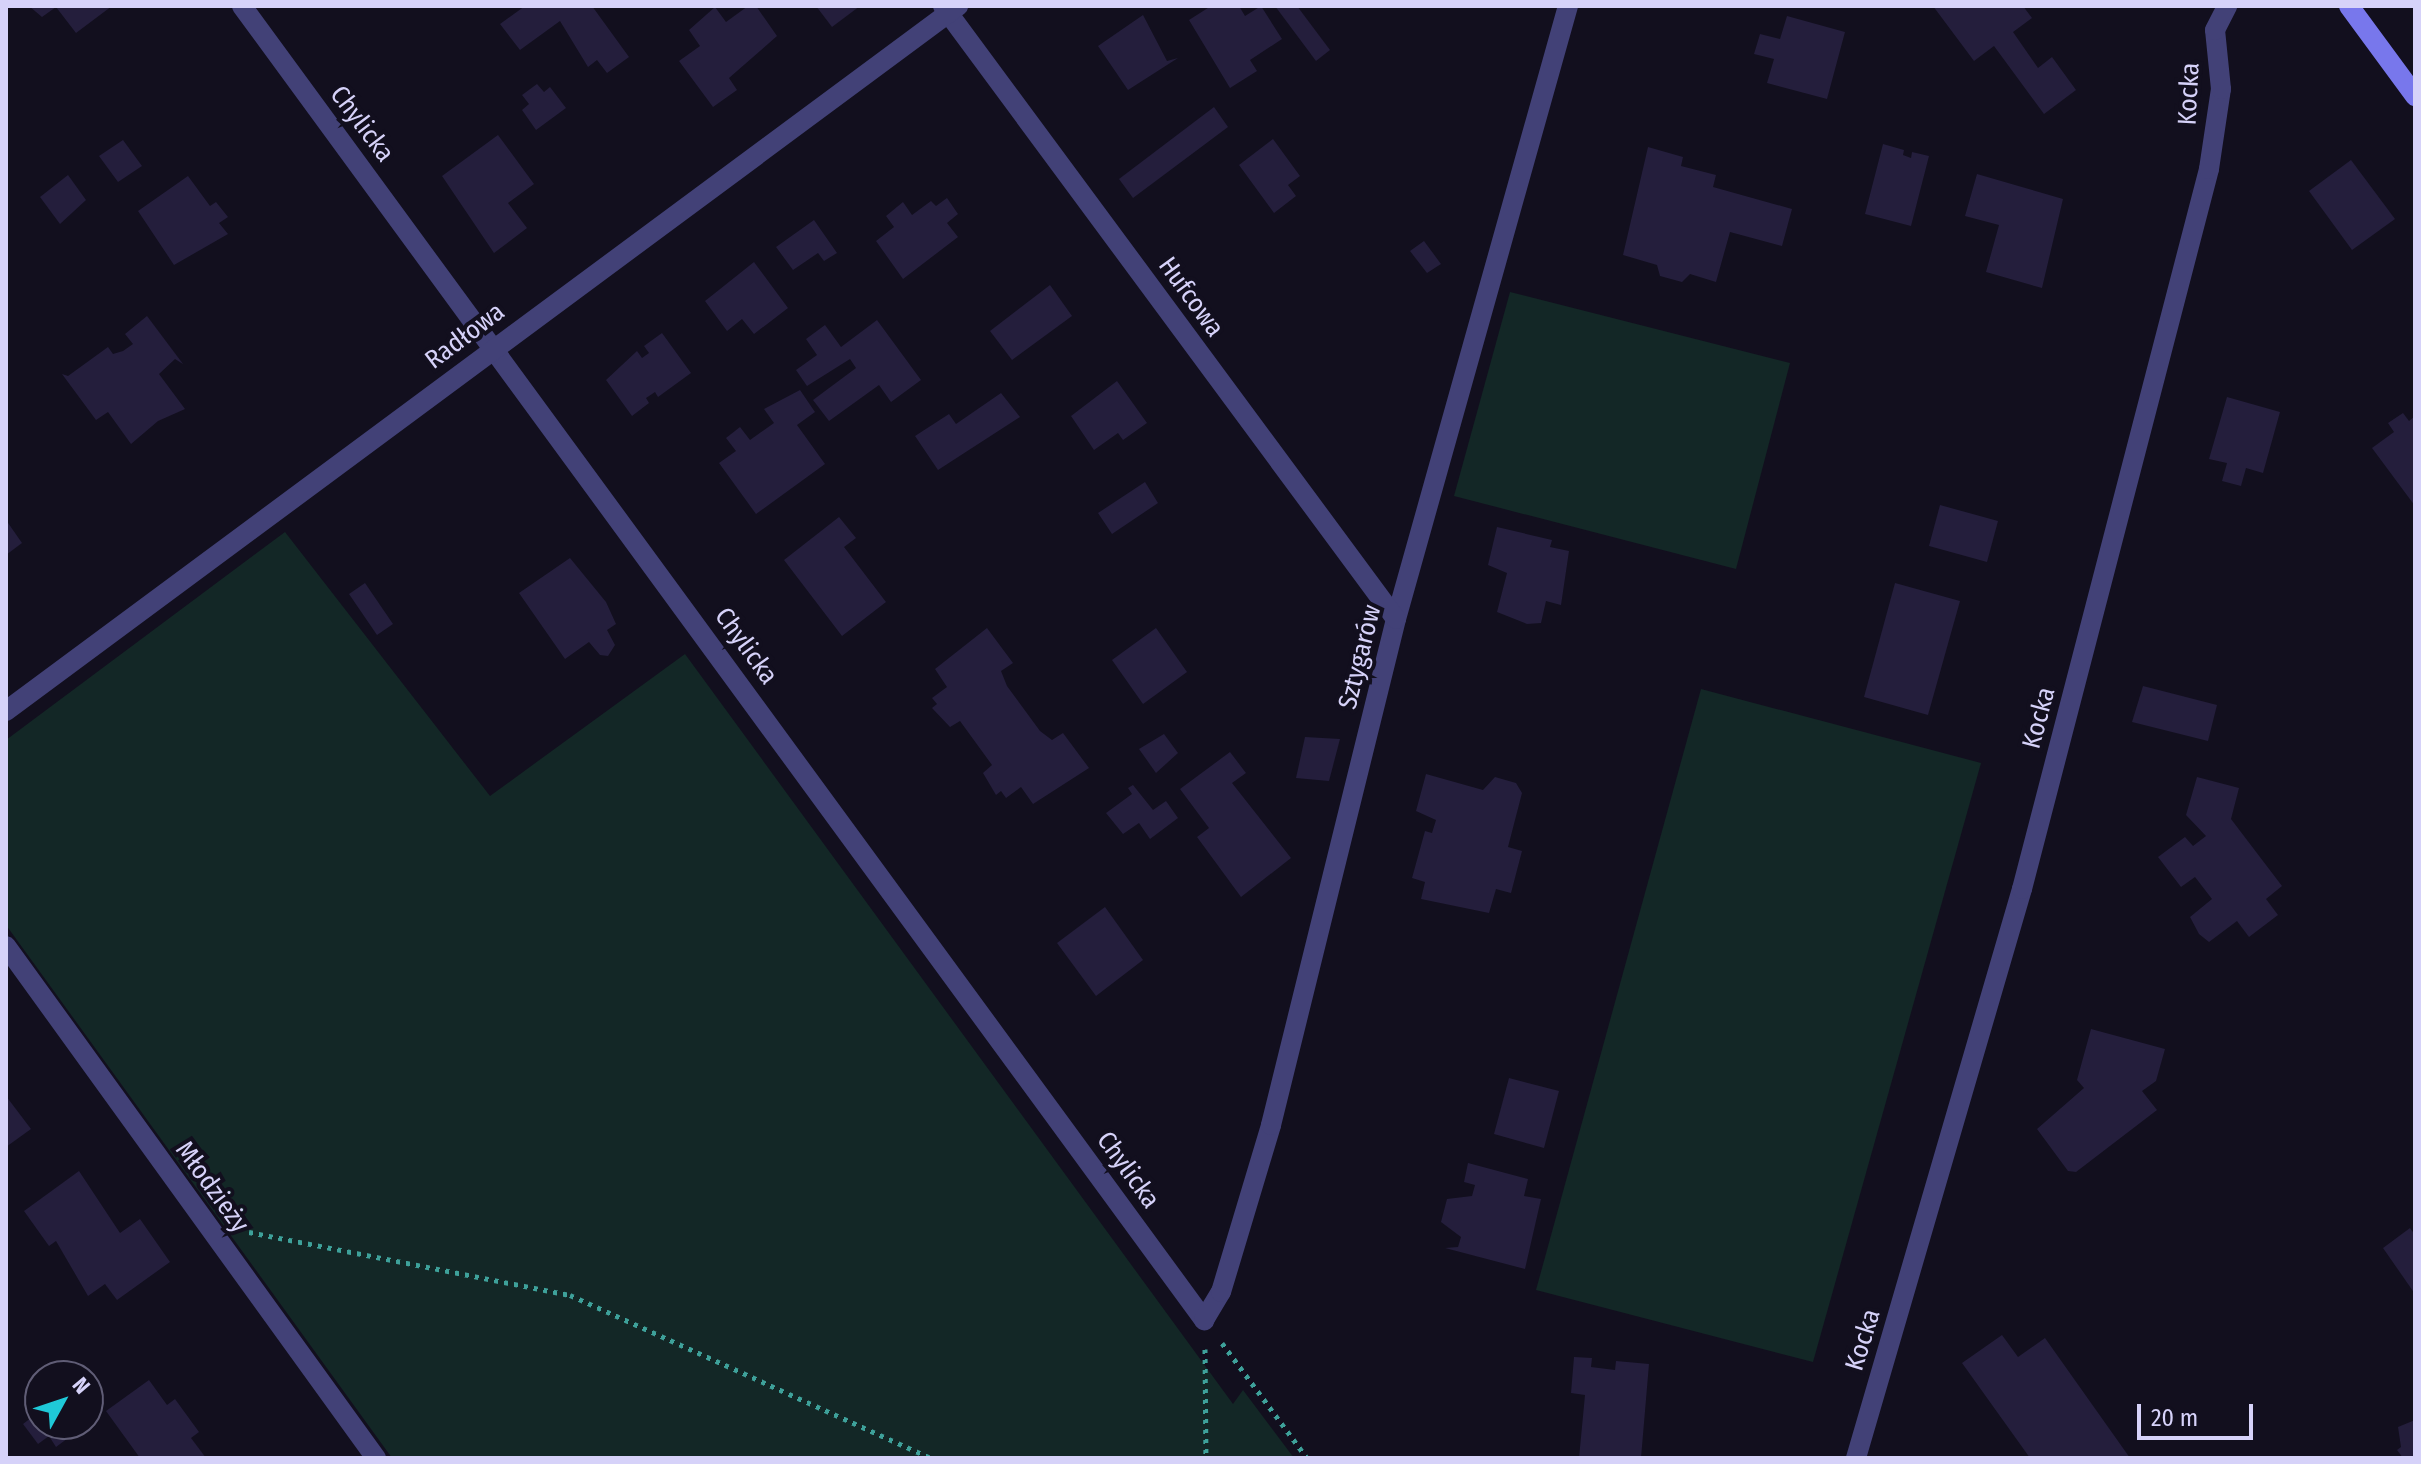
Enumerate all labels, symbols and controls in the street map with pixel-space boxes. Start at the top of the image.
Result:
street label: Kocka [2172,62,2206,126]
street label: Chylicka [323,80,401,168]
street label: Hufcowa [1152,251,1230,343]
street label: Radłowa [419,296,511,376]
street label: Chylicka [708,602,784,690]
street label: Sztygarów [1332,602,1388,712]
street label: Kocka [2016,684,2062,752]
street label: Chylicka [1090,1126,1166,1214]
street label: Młodzieży [169,1135,255,1239]
street label: Kocka [1839,1305,1887,1375]
north arrow [24,1360,104,1440]
text: N [67,1372,96,1399]
scale bar [2141,1388,2257,1438]
text: 20 m [2151,1404,2198,1432]

